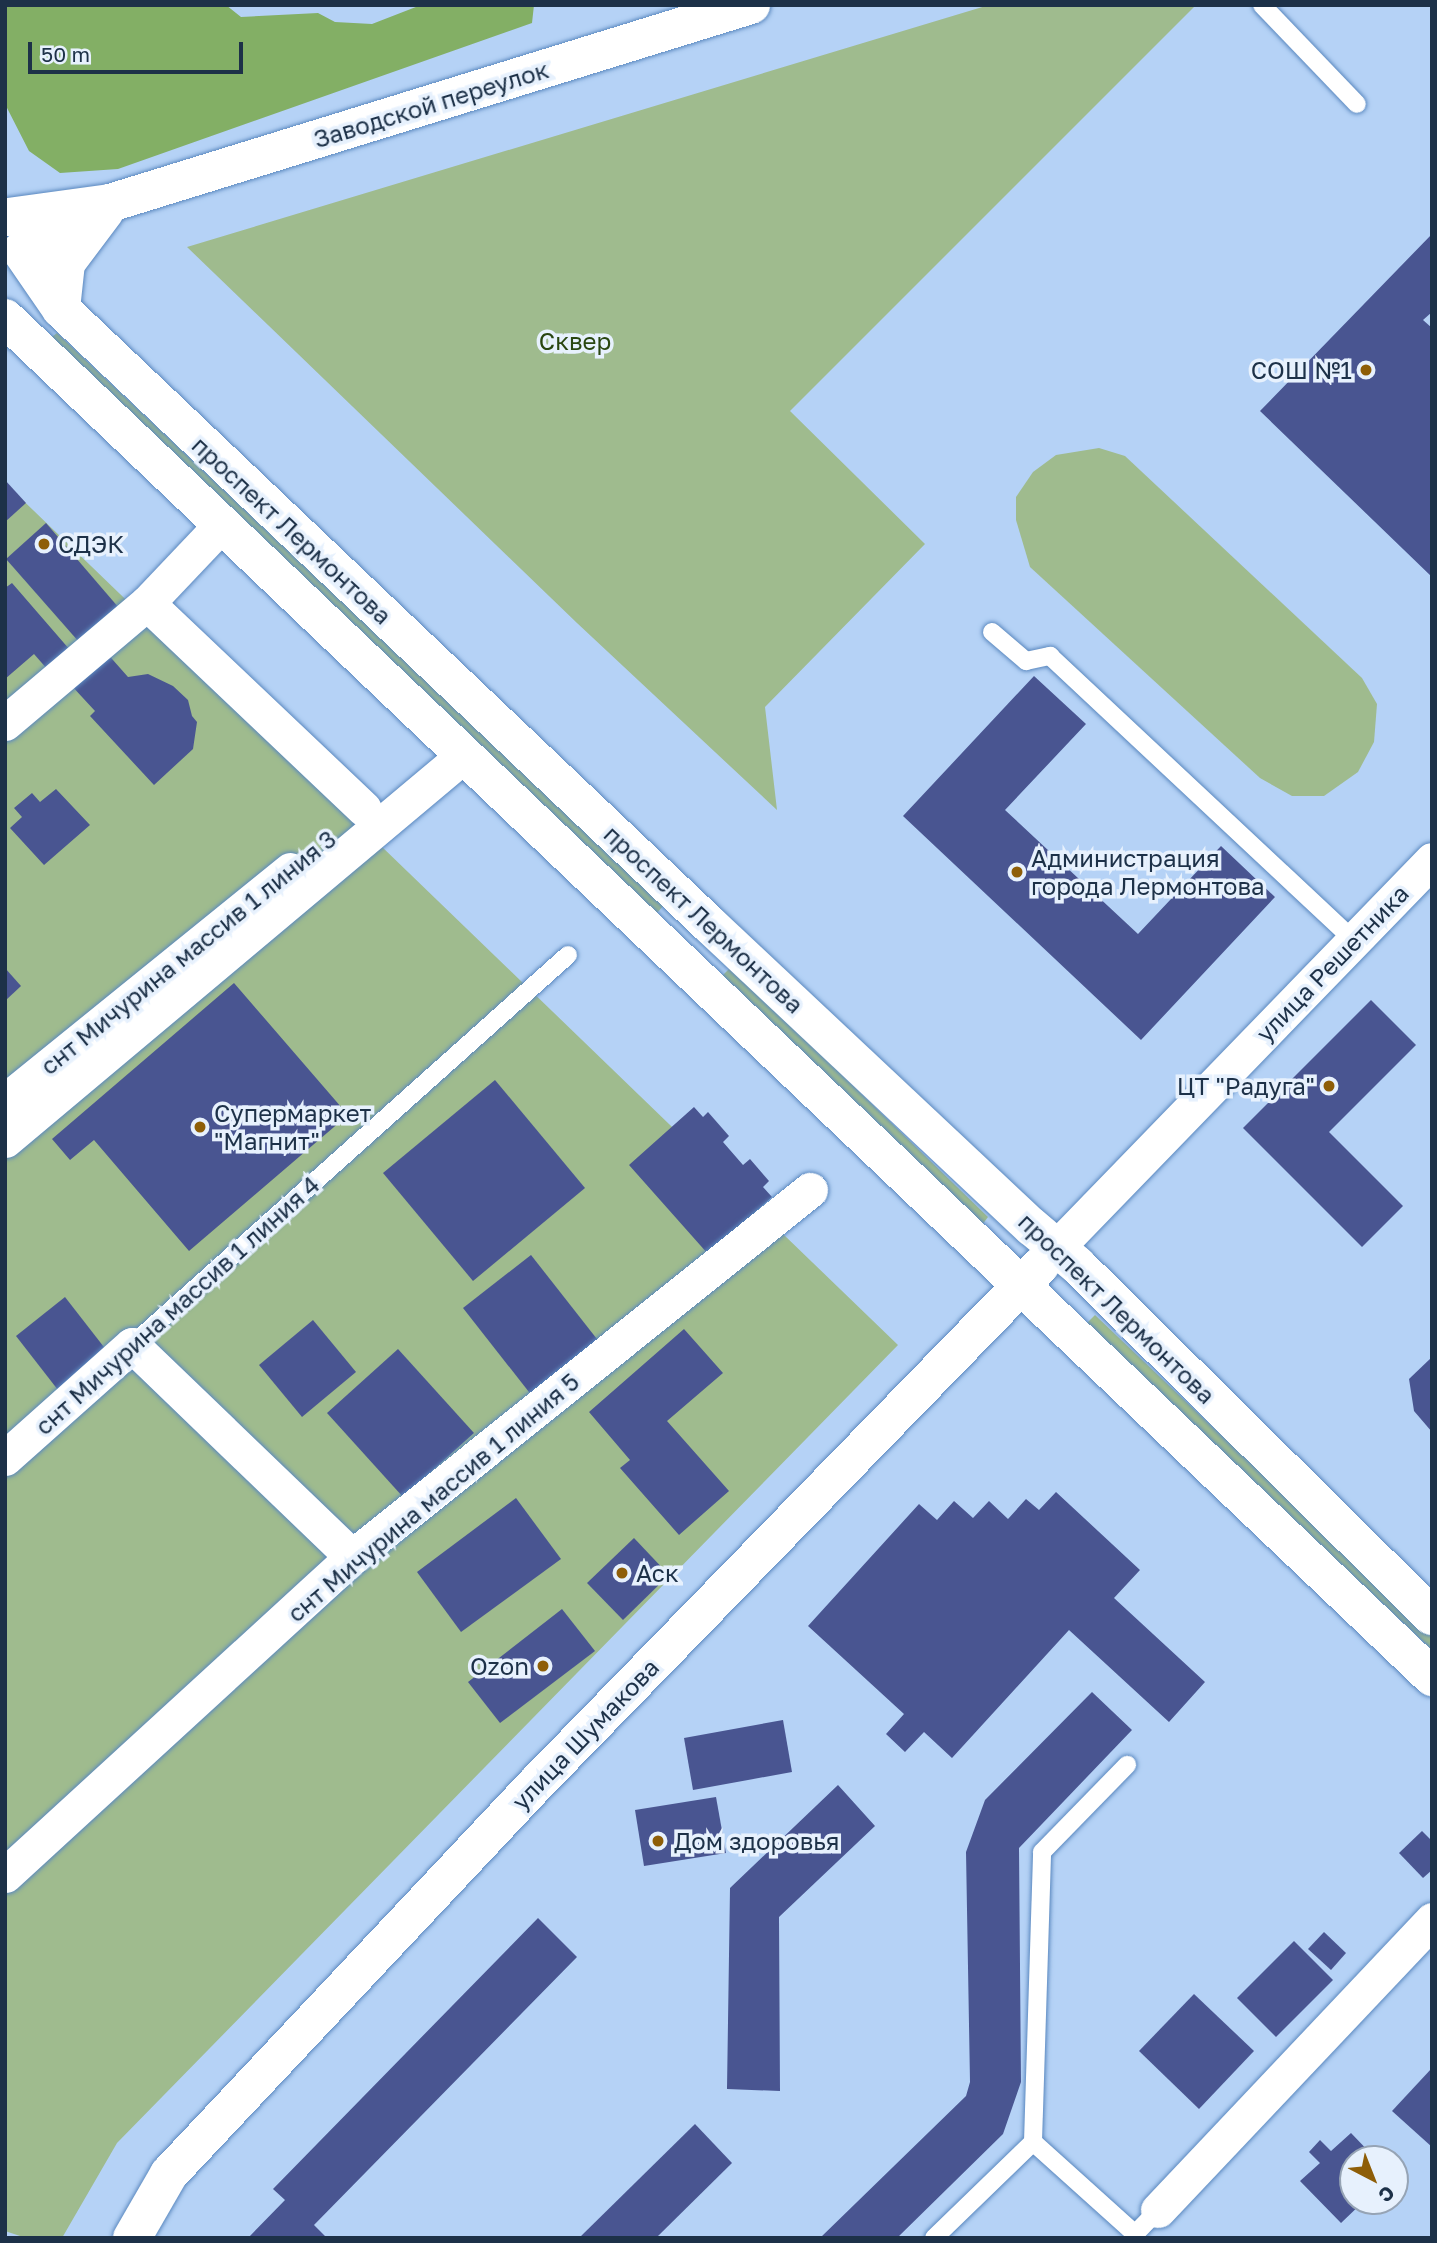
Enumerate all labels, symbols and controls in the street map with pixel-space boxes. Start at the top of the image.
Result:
scale bar [32,28,247,72]
text: 50 m [41,41,90,67]
street label: Заводской переулок [310,55,552,153]
park label: Сквер [539,327,611,355]
place label: СОШ №1 [1251,356,1352,384]
marker: СОШ №1 [1358,362,1374,378]
street label: проспект Лермонтова [186,430,398,630]
place label: СДЭК [58,530,124,558]
marker: СДЭК [36,536,52,552]
street label: проспект Лермонтова [598,819,810,1019]
street label: снт Мичурина массив 1 линия 3 [35,824,341,1080]
place label: Администрация города Лермонтова [1031,844,1265,900]
marker: Администрация города Лермонтова [1009,864,1025,880]
street label: улица Решетника [1250,879,1414,1047]
place label: ЦТ "Радуга" [1177,1072,1315,1100]
marker: ЦТ "Радуга" [1321,1078,1337,1094]
place label: Супермаркет "Магнит" [214,1099,371,1155]
marker: Супермаркет "Магнит" [192,1119,208,1135]
street label: снт Мичурина массив 1 линия 4 [29,1170,325,1440]
street label: проспект Лермонтова [1013,1207,1221,1409]
street label: снт Мичурина массив 1 линия 5 [281,1367,585,1627]
place label: Аск [636,1559,679,1587]
marker: Аск [614,1565,630,1581]
place label: Ozon [470,1652,529,1680]
street label: улица Шумакова [506,1653,664,1815]
marker: Ozon [535,1658,551,1674]
place label: Дом здоровья [674,1827,839,1855]
marker: Дом здоровья [648,1831,668,1851]
north arrow [1339,2145,1409,2215]
text: С [1374,2181,1400,2208]

